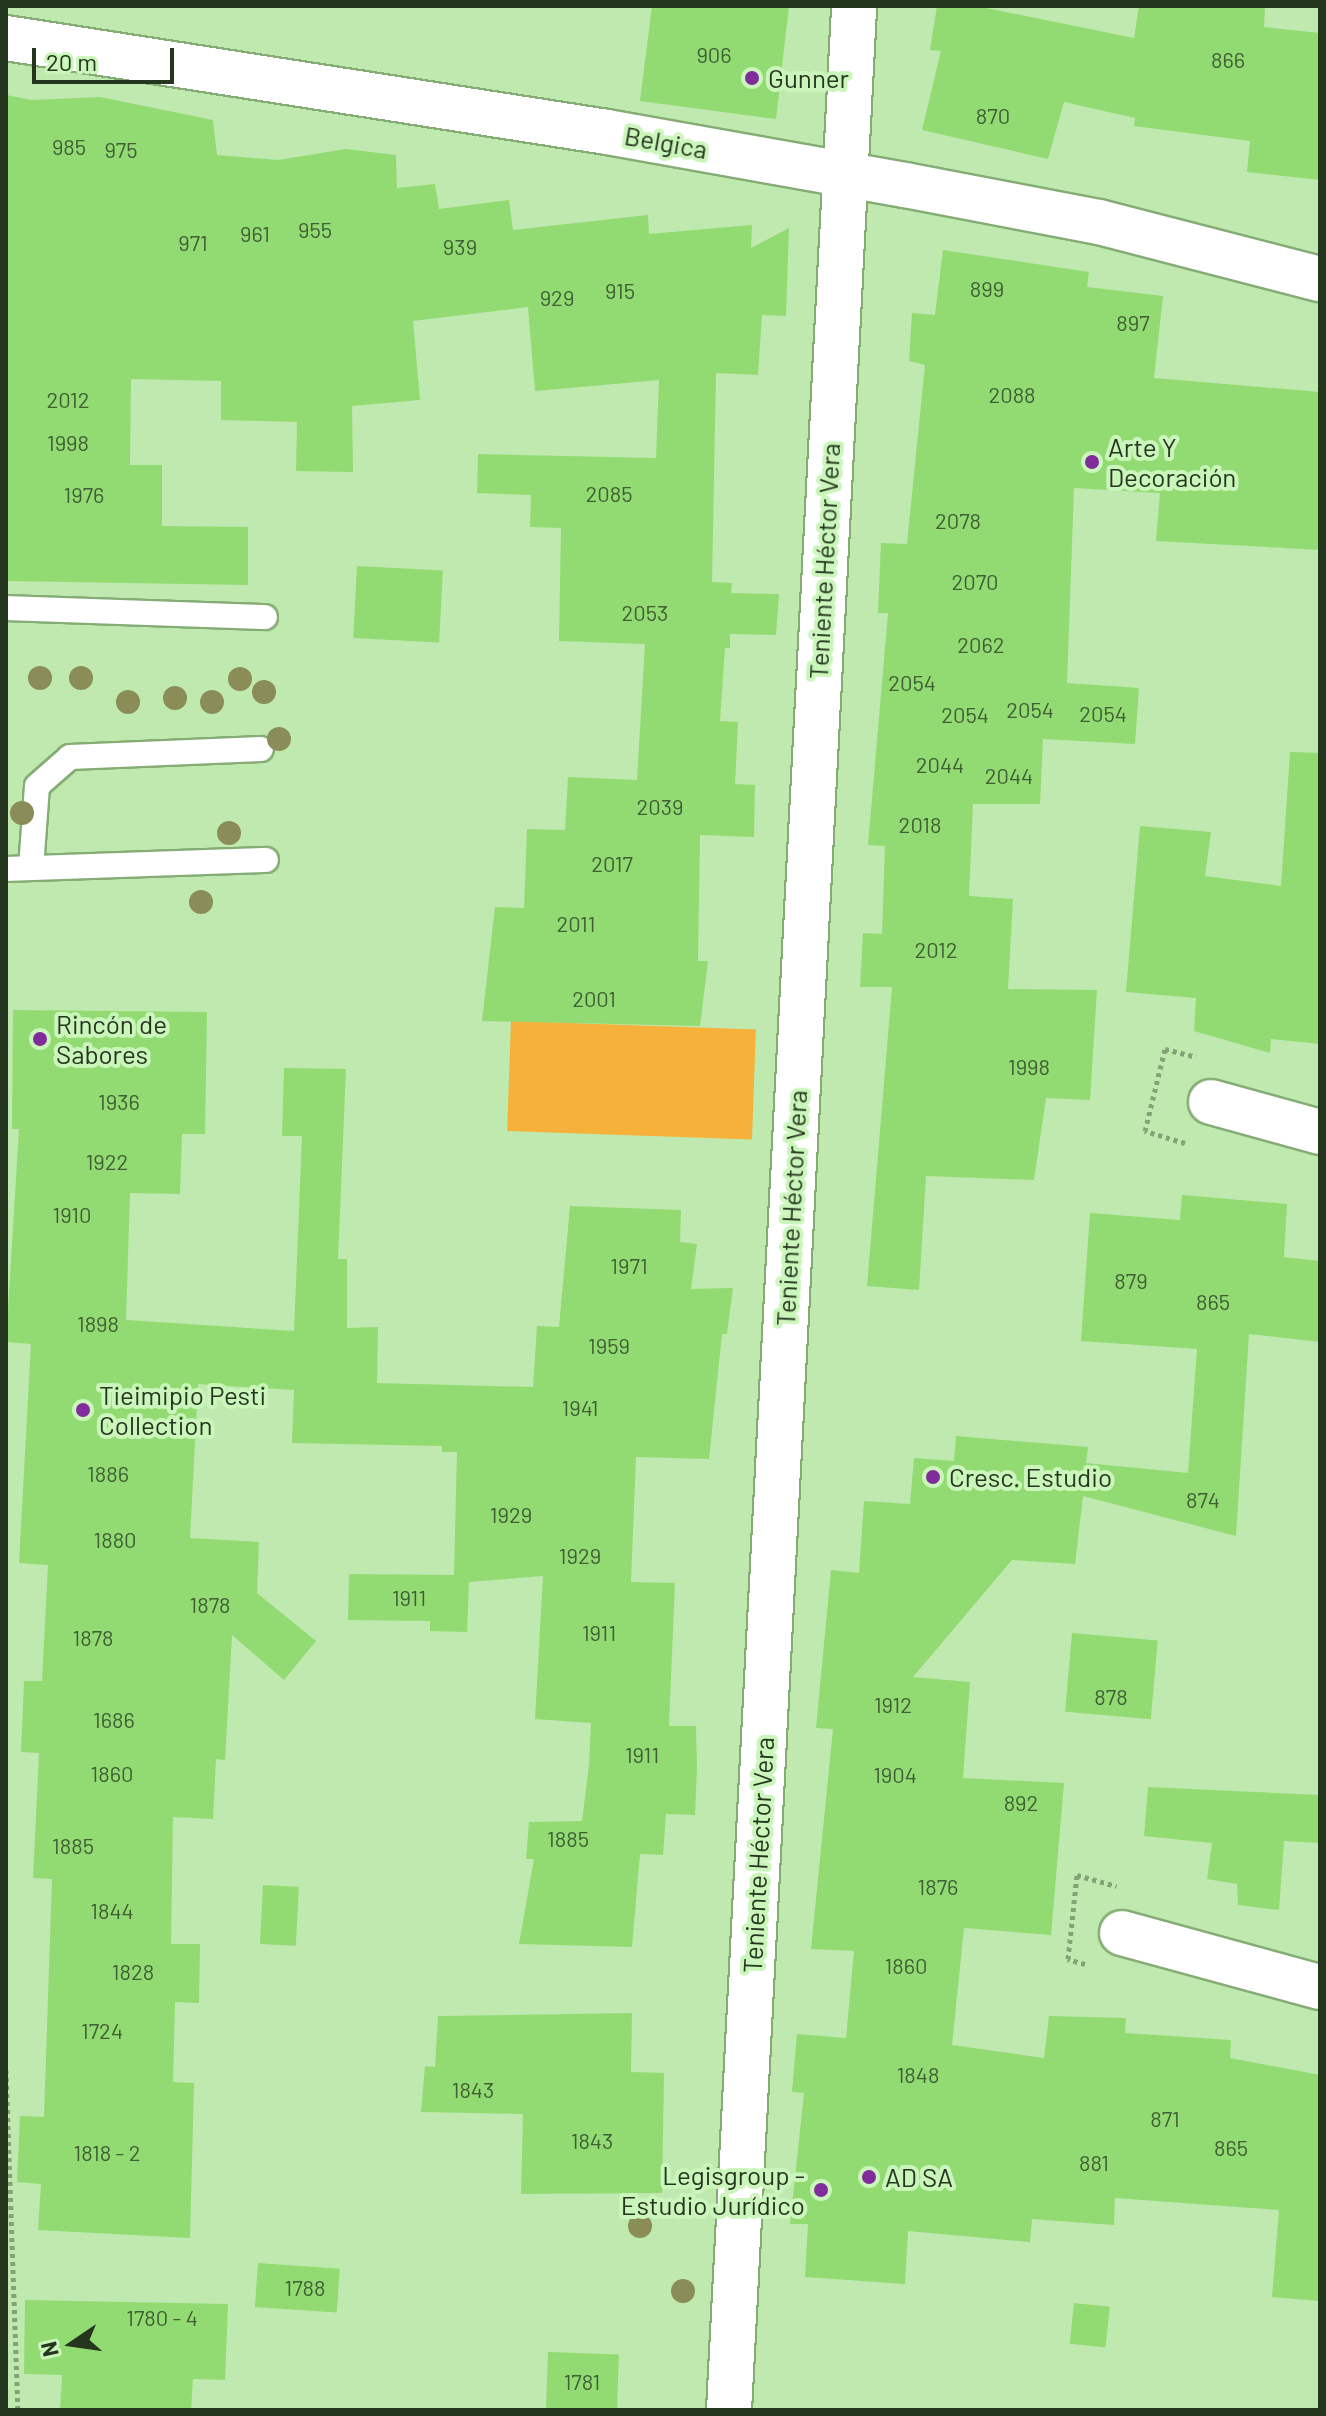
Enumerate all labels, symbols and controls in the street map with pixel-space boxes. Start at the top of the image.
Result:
scale bar [36,32,178,82]
house number: 906 [696,42,732,68]
text: 20 m [46,47,97,76]
house number: 866 [1211,47,1245,73]
place label: Gunner [768,62,849,94]
marker: Gunner [743,69,761,87]
house number: 870 [976,103,1010,129]
street label: Belgica [622,119,710,165]
house number: 985 [52,134,86,160]
house number: 975 [104,137,138,163]
house number: 955 [298,217,332,243]
house number: 961 [240,221,270,247]
house number: 971 [178,230,208,256]
house number: 939 [443,234,477,260]
house number: 899 [970,276,1004,302]
house number: 915 [605,278,635,304]
house number: 929 [540,285,574,311]
house number: 897 [1116,310,1150,336]
house number: 2088 [988,382,1036,408]
house number: 2012 [46,387,90,413]
house number: 1998 [47,430,89,456]
place label: Arte Y Decoración [1108,431,1236,492]
street label: Teniente Héctor Vera [802,442,846,680]
marker: Arte Y Decoración [1083,453,1101,471]
house number: 2085 [586,481,632,507]
house number: 1976 [64,482,104,508]
house number: 2078 [935,508,981,534]
house number: 2070 [951,569,999,595]
house number: 2053 [622,600,668,626]
house number: 2062 [957,632,1005,658]
house number: 2054 [888,670,936,696]
house number: 2054 [1006,697,1054,723]
house number: 2054 [1079,701,1127,727]
house number: 2054 [941,702,989,728]
house number: 2044 [916,752,964,778]
house number: 2044 [985,763,1033,789]
house number: 2039 [636,794,684,820]
house number: 2018 [899,812,941,838]
house number: 2017 [591,851,633,877]
house number: 2011 [556,911,596,937]
house number: 2012 [914,937,958,963]
house number: 2001 [572,986,616,1012]
place label: Rincón de Sabores [56,1008,167,1070]
marker: Rincón de Sabores [31,1030,49,1048]
house number: 1998 [1008,1054,1050,1080]
house number: 1936 [98,1089,140,1115]
street label: Teniente Héctor Vera [769,1089,813,1327]
house number: 1922 [86,1149,128,1175]
house number: 1910 [53,1202,91,1228]
house number: 1971 [610,1253,648,1279]
house number: 879 [1114,1268,1148,1294]
house number: 865 [1196,1289,1230,1315]
house number: 1898 [77,1311,119,1337]
house number: 1959 [588,1333,630,1359]
place label: Tieimipio Pesti Collection [99,1379,266,1440]
house number: 1941 [562,1395,598,1421]
marker: Tieimipio Pesti Collection [74,1401,92,1419]
house number: 1886 [87,1461,129,1487]
place label: Cresc. Estudio [949,1461,1112,1493]
marker: Cresc. Estudio [924,1468,942,1486]
house number: 874 [1186,1487,1220,1513]
house number: 1929 [490,1502,532,1528]
house number: 1880 [93,1527,137,1553]
house number: 1929 [559,1543,601,1569]
house number: 1911 [392,1585,426,1611]
house number: 1878 [189,1592,231,1618]
house number: 1911 [582,1620,616,1646]
house number: 1878 [72,1625,114,1651]
house number: 878 [1094,1684,1128,1710]
house number: 1912 [874,1692,912,1718]
house number: 1686 [93,1707,135,1733]
street label: Teniente Héctor Vera [736,1736,780,1974]
house number: 1911 [625,1742,659,1768]
house number: 1860 [91,1761,133,1787]
house number: 1904 [873,1762,917,1788]
house number: 892 [1004,1790,1038,1816]
house number: 1885 [547,1826,589,1852]
house number: 1885 [52,1833,94,1859]
house number: 1876 [918,1874,958,1900]
house number: 1844 [90,1898,134,1924]
house number: 1860 [885,1953,927,1979]
house number: 1828 [112,1959,154,1985]
house number: 1724 [81,2018,123,2044]
house number: 1848 [897,2062,939,2088]
house number: 1843 [452,2077,494,2103]
house number: 871 [1150,2106,1180,2132]
house number: 1843 [571,2128,613,2154]
house number: 865 [1214,2135,1248,2161]
house number: 1818 - 2 [74,2140,140,2166]
house number: 881 [1079,2150,1109,2176]
place label: Legisgroup - Estudio Jurídico [621,2159,805,2220]
place label: AD SA [885,2161,953,2193]
marker: AD SA [860,2168,878,2186]
marker: Legisgroup - Estudio Jurídico [812,2181,830,2199]
house number: 1788 [284,2275,326,2301]
north arrow [32,2304,112,2384]
house number: 1780 - 4 [126,2305,198,2331]
text: N [34,2339,63,2359]
house number: 1781 [564,2369,600,2395]

